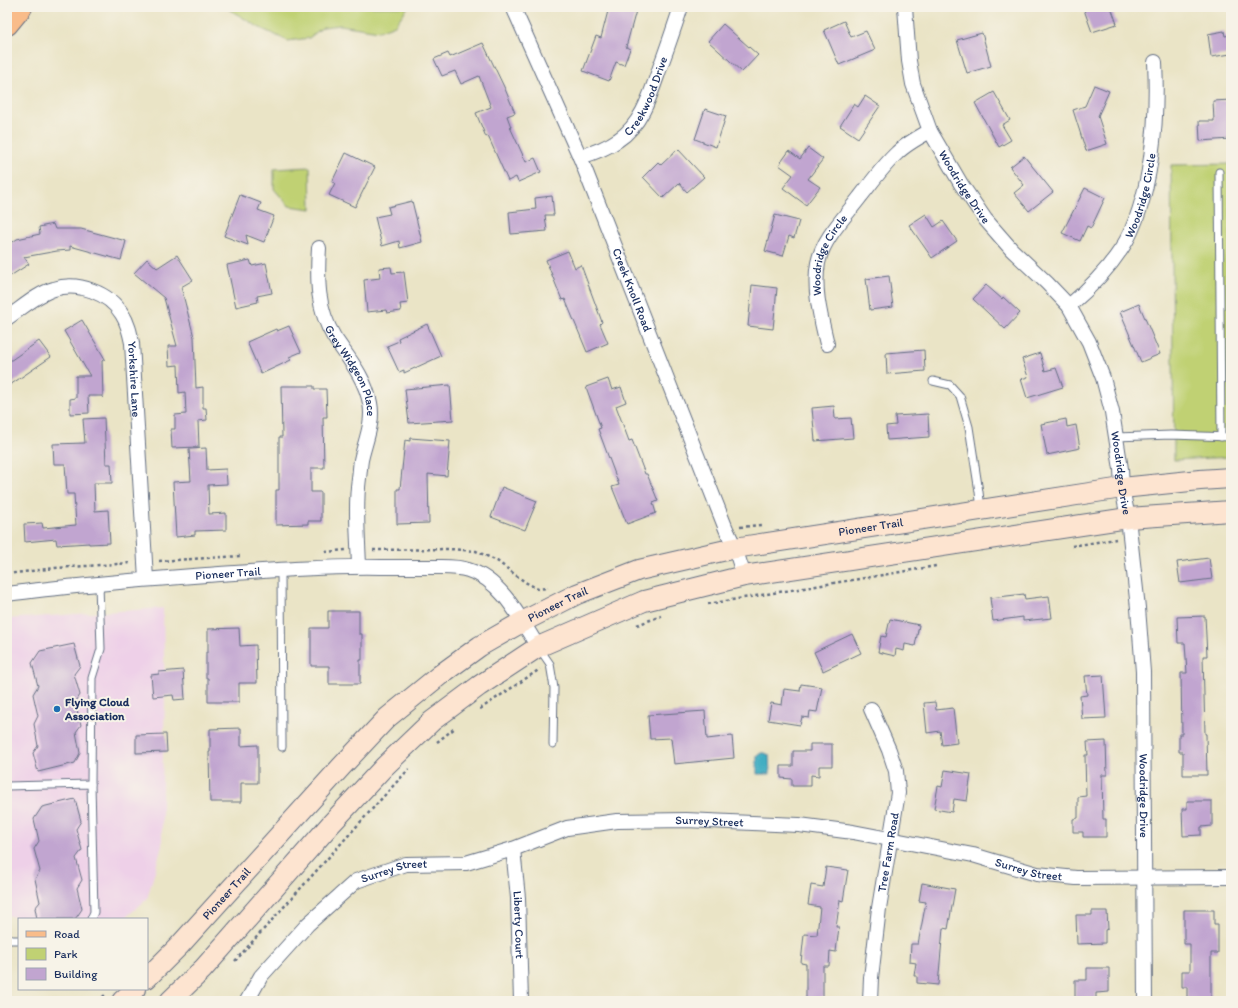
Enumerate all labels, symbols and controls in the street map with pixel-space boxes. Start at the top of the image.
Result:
street label: Creekwood Drive [621,54,670,139]
street label: Woodridge Drive [936,148,993,227]
street label: Woodridge Circle [1122,152,1159,240]
street label: Woodridge Circle [809,211,850,296]
street label: Creek Knoll Road [609,246,655,334]
street label: Grey Widgeon Place [322,323,378,417]
street label: Yorkshire Lane [125,341,143,418]
street label: Woodridge Drive [1108,430,1134,516]
street label: Pioneer Trail [837,515,905,539]
street label: Pioneer Trail [195,564,262,583]
street label: Pioneer Trail [525,583,590,625]
place label: Flying Cloud Association [64,695,130,723]
marker: Flying Cloud Association [52,704,62,714]
street label: Woodridge Drive [1136,753,1151,838]
street label: Tree Farm Road [875,811,902,893]
street label: Surrey Street [675,813,745,830]
street label: Surrey Street [993,855,1063,884]
street label: Surrey Street [359,857,428,886]
street label: Pioneer Trail [199,864,254,923]
street label: Liberty Court [510,890,527,959]
legend [18,918,148,990]
text: Road [54,927,80,941]
text: Park [54,947,78,961]
text: Building [54,967,98,981]

